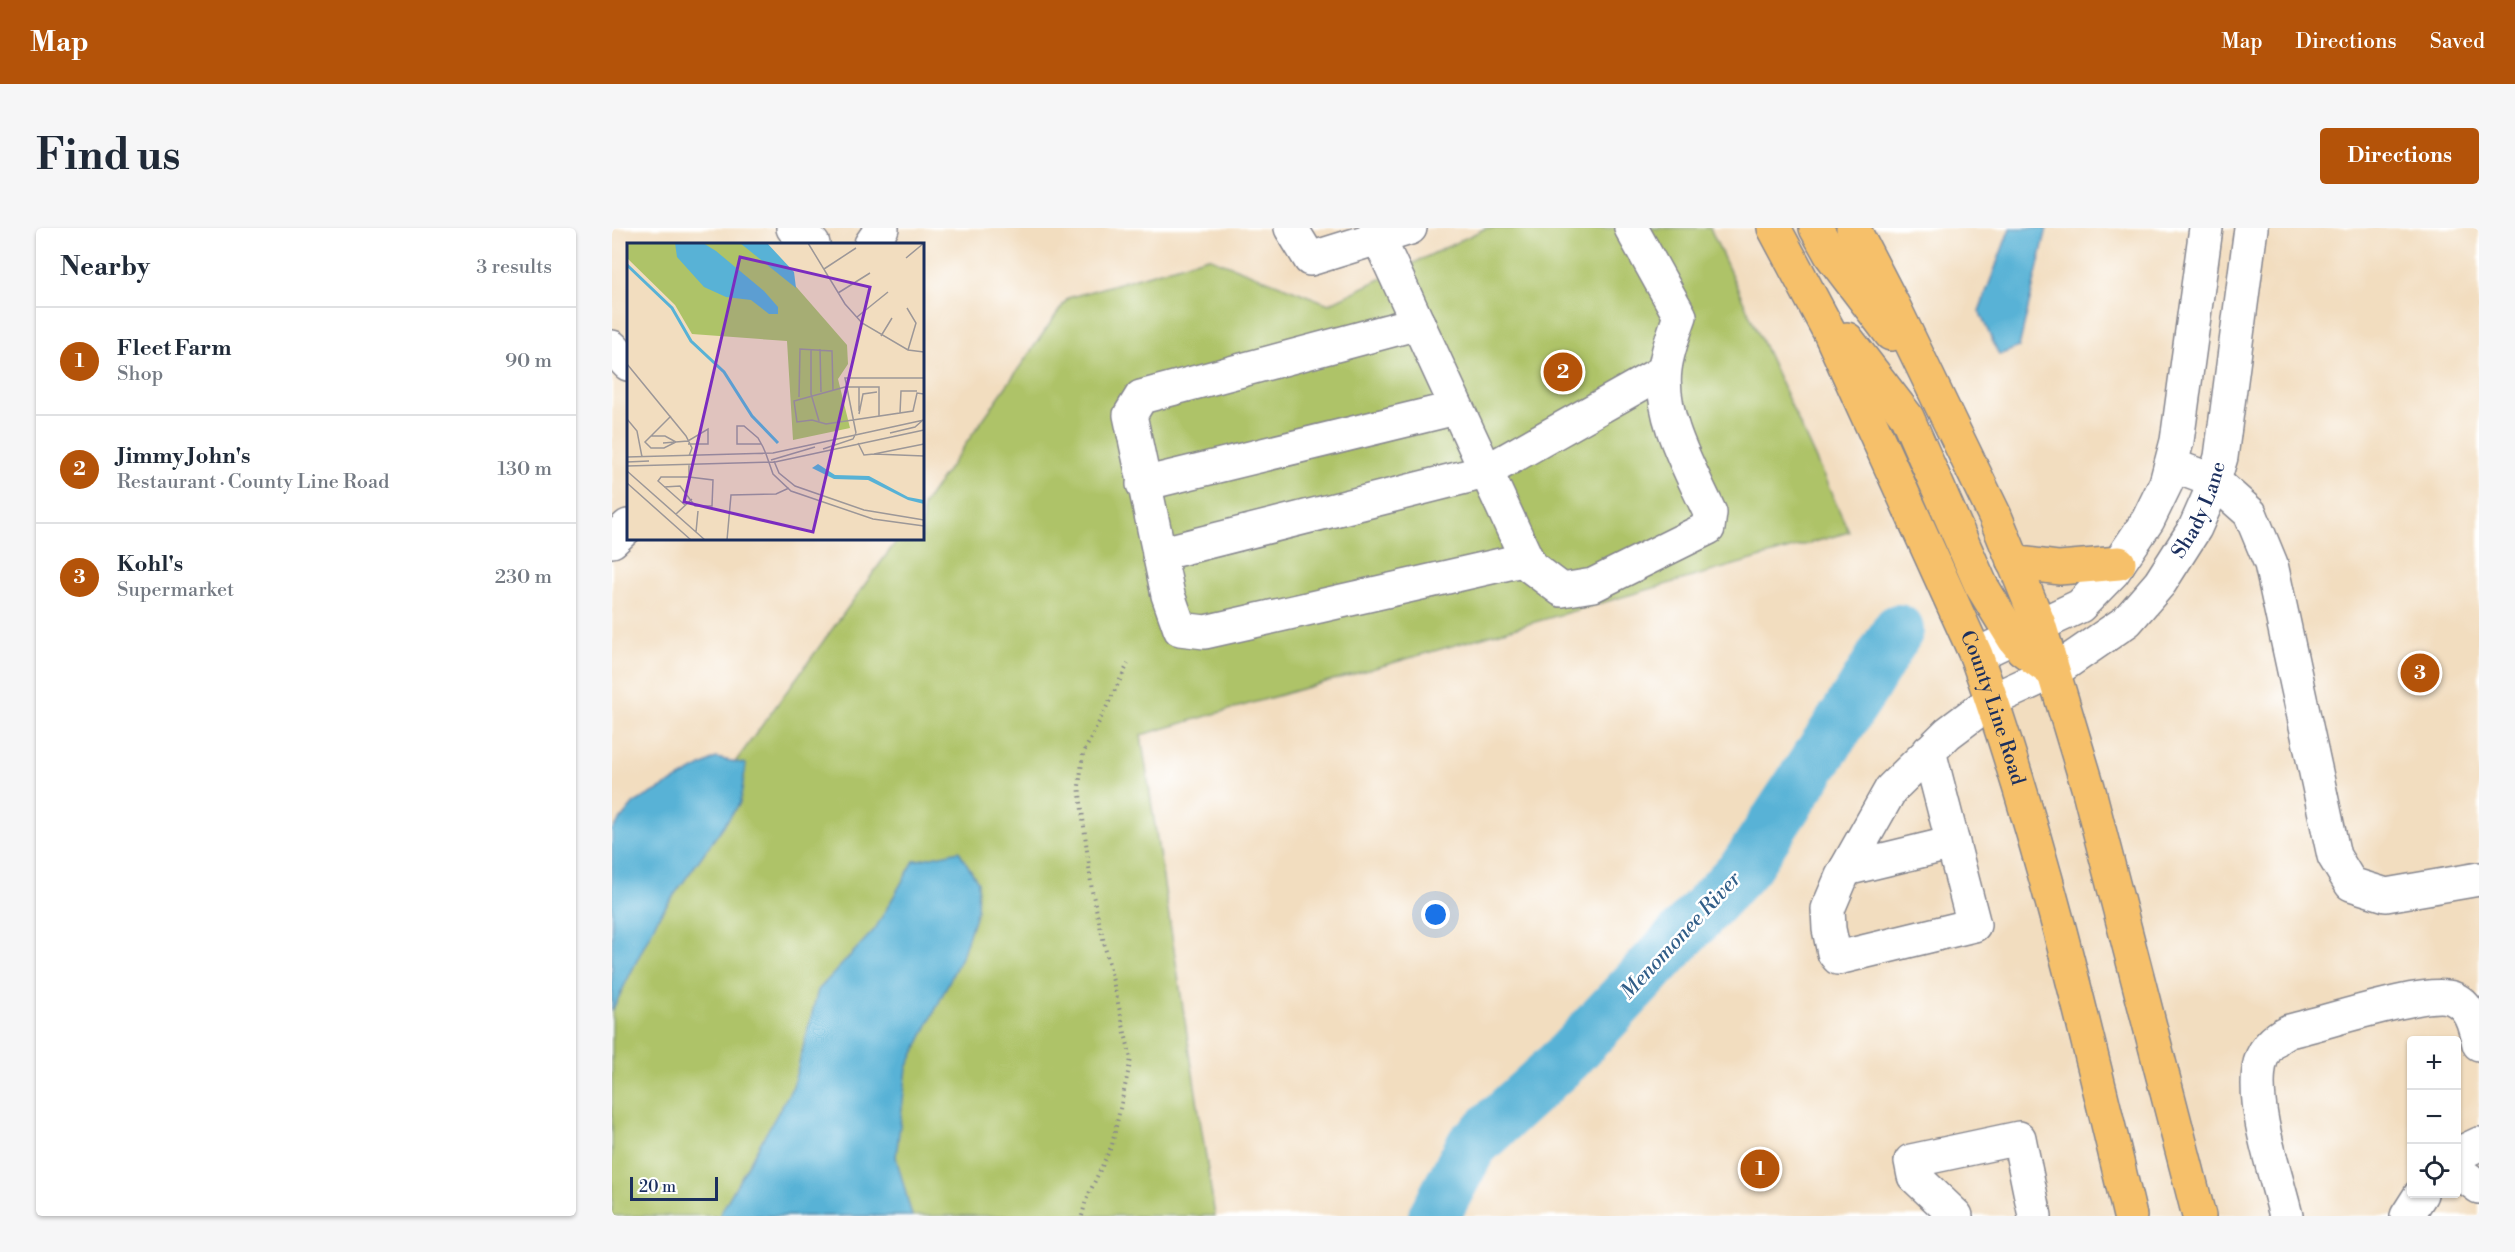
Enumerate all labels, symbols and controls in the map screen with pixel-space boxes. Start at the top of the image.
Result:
text: Map [30,25,89,60]
text: Map [2221,29,2263,55]
text: Directions [2296,29,2397,55]
text: Saved [2430,29,2485,55]
button: Directions [2320,128,2479,184]
text: Find us [36,130,180,183]
inset map [627,243,924,540]
text: Nearby [60,251,150,283]
text: 3 results [476,255,552,280]
text: Fleet Farm [117,335,232,362]
text: 1 [75,349,84,374]
text: 90 m [505,349,552,374]
pin: 2 [1544,350,1582,394]
text: Shop [117,362,163,387]
text: Jimmy John's [117,443,250,470]
text: 2 [73,457,86,482]
text: 130 m [497,457,552,482]
street label: Shady Lane [2166,459,2231,563]
text: Restaurant · County Line Road [117,470,389,495]
text: Kohl's [117,551,183,578]
text: 3 [73,565,86,590]
text: 230 m [495,565,552,590]
text: Supermarket [117,578,234,603]
street label: County Line Road [1954,627,2031,789]
pin: 3 [2400,650,2440,696]
water label: Menomonee River [1615,866,1748,1005]
your location [1421,900,1450,929]
map controls [2407,1036,2461,1198]
button: + [2407,1036,2461,1090]
button: − [2407,1090,2461,1144]
button: locate [2407,1144,2461,1198]
pin: 1 [1740,1146,1780,1192]
scale bar [630,1174,718,1202]
text: 20 m [639,1177,676,1197]

